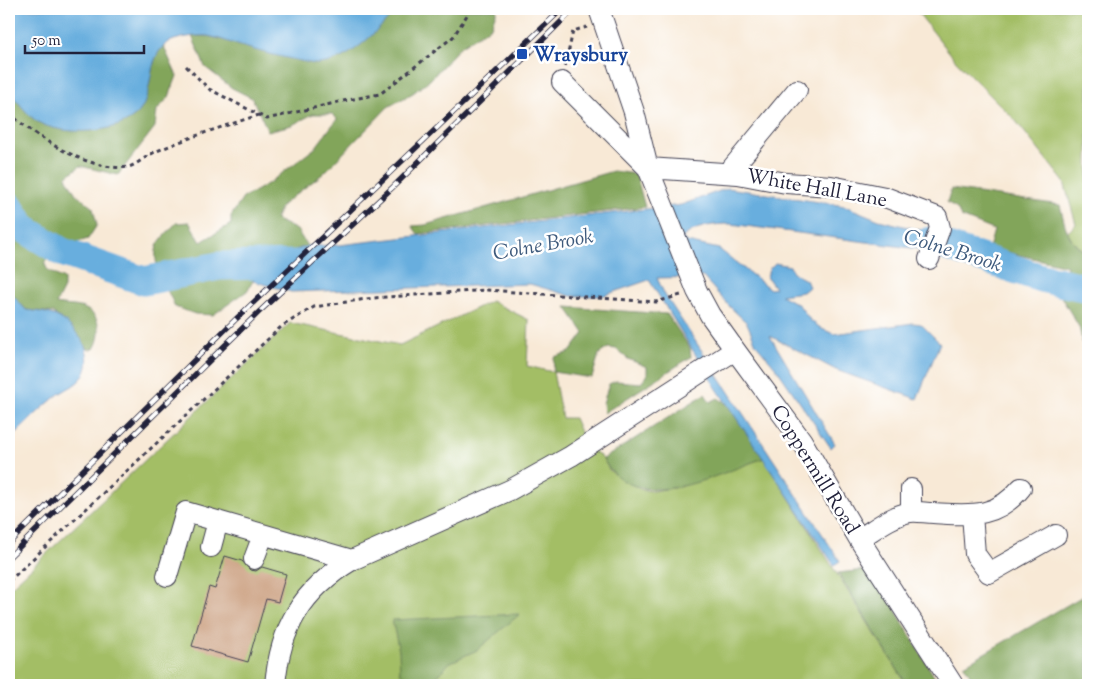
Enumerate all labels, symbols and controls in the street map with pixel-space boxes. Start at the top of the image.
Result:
scale bar [25,22,144,54]
text: 50 m [31,31,61,52]
place label: Wraysbury [533,42,628,71]
marker: Wraysbury [515,47,529,61]
street label: White Hall Lane [744,163,889,216]
water label: Colne Brook [491,222,596,270]
water label: Colne Brook [900,223,1006,281]
street label: Coppermill Road [762,400,865,541]

